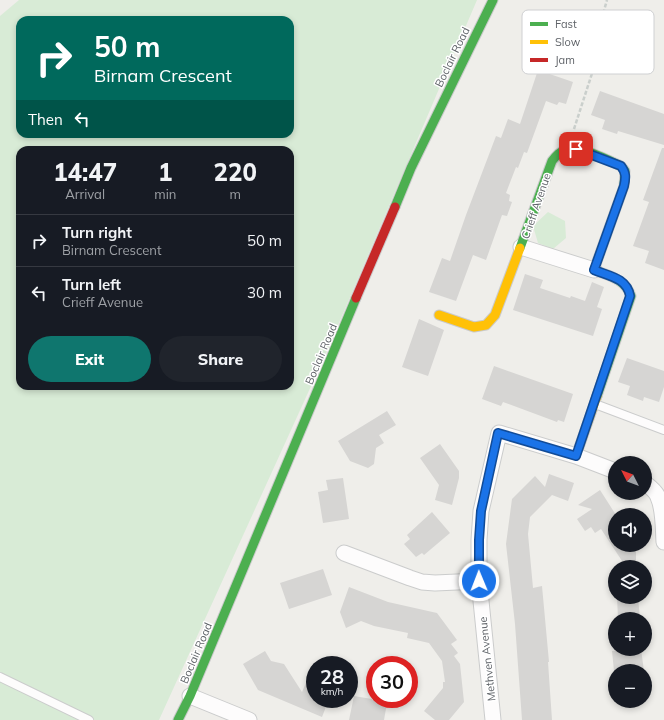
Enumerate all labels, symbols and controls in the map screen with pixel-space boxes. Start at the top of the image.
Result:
legend [522,10,654,74]
text: Fast [555,17,577,31]
street label: Boclair Road [431,25,473,89]
text: 50 m [94,29,160,64]
icon: right [28,32,80,84]
text: Slow [555,35,581,49]
text: Jam [555,53,575,67]
text: Birnam Crescent [94,64,232,87]
icon: left [71,108,93,130]
text: Then [28,110,63,129]
pin [559,132,593,166]
icon: arrive [565,138,587,160]
text: 14:47 [53,157,117,187]
text: 1 [158,157,173,187]
text: 220 [214,157,257,187]
street label: Crieff Avenue [518,171,554,241]
text: Arrival [65,186,105,202]
text: min [154,186,176,202]
text: m [229,186,241,202]
text: Turn right [62,223,132,242]
icon: right [28,230,50,252]
text: 50 m [247,231,282,250]
text: Birnam Crescent [62,242,161,258]
text: Turn left [62,275,121,294]
icon: left [28,282,50,304]
text: 30 m [247,283,282,302]
text: Crieff Avenue [62,294,143,310]
street label: Boclair Road [302,321,340,387]
button: Exit [28,336,151,382]
button: Share [159,336,282,382]
north arrow [608,456,652,500]
map controls [608,456,652,708]
button: sound [608,508,652,552]
position arrow [458,560,500,602]
button: layers [608,560,652,604]
button: + [608,612,652,656]
street label: Methven Avenue [476,616,498,702]
street label: Boclair Road [177,620,215,686]
speed limit sign: 30 [366,656,418,708]
text: 28 [320,664,344,689]
button: − [608,664,652,708]
text: km/h [321,685,343,698]

